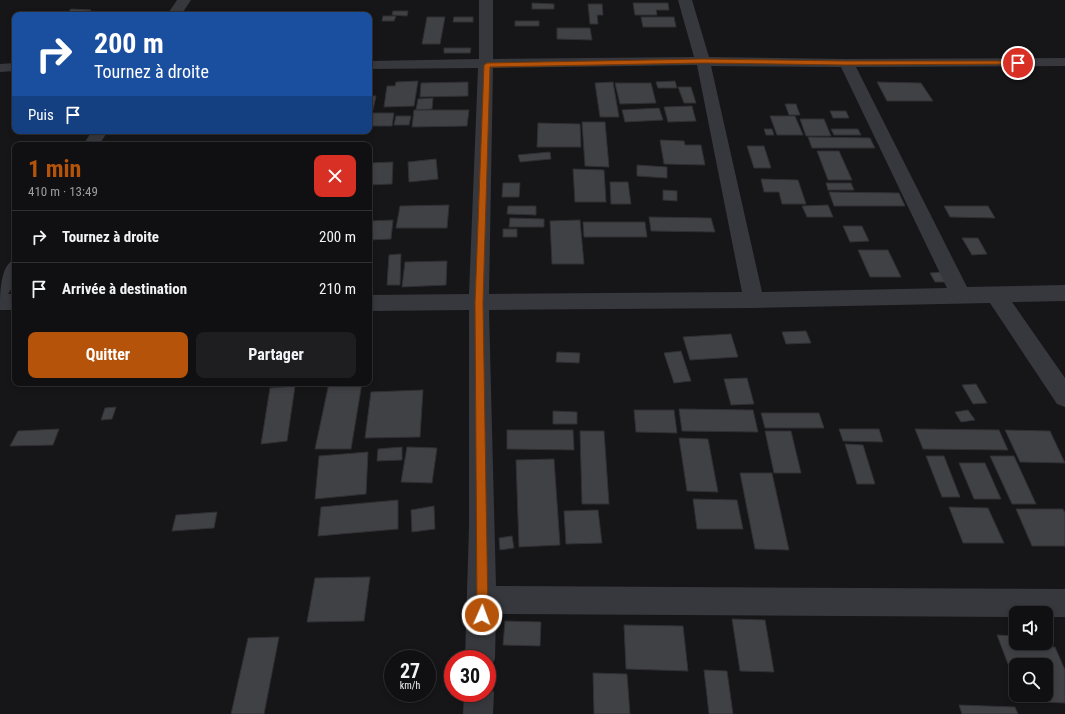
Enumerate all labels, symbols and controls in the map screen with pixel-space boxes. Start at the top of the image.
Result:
text: 200 m [94,27,164,60]
icon: right [28,28,80,80]
pin [1001,46,1035,80]
icon: arrive [1007,52,1029,74]
text: Tournez à droite [94,61,209,82]
icon: arrive [62,104,84,126]
text: Puis [28,106,54,124]
text: 1 min [28,155,81,183]
button: close [314,155,356,197]
text: 410 m · 13:49 [28,184,98,199]
icon: right [28,226,50,248]
text: Tournez à droite [62,228,159,246]
text: 200 m [319,228,356,246]
icon: arrive [28,278,50,300]
text: Arrivée à destination [62,280,187,298]
text: 210 m [319,280,356,298]
button: Quitter [28,332,188,378]
button: Partager [196,332,356,378]
position arrow [461,594,503,636]
map controls [1009,606,1053,702]
button: sound [1009,606,1053,650]
speed limit sign: 30 [444,650,496,702]
button: search [1009,658,1053,702]
text: 27 [400,659,420,683]
text: km/h [400,680,420,691]

